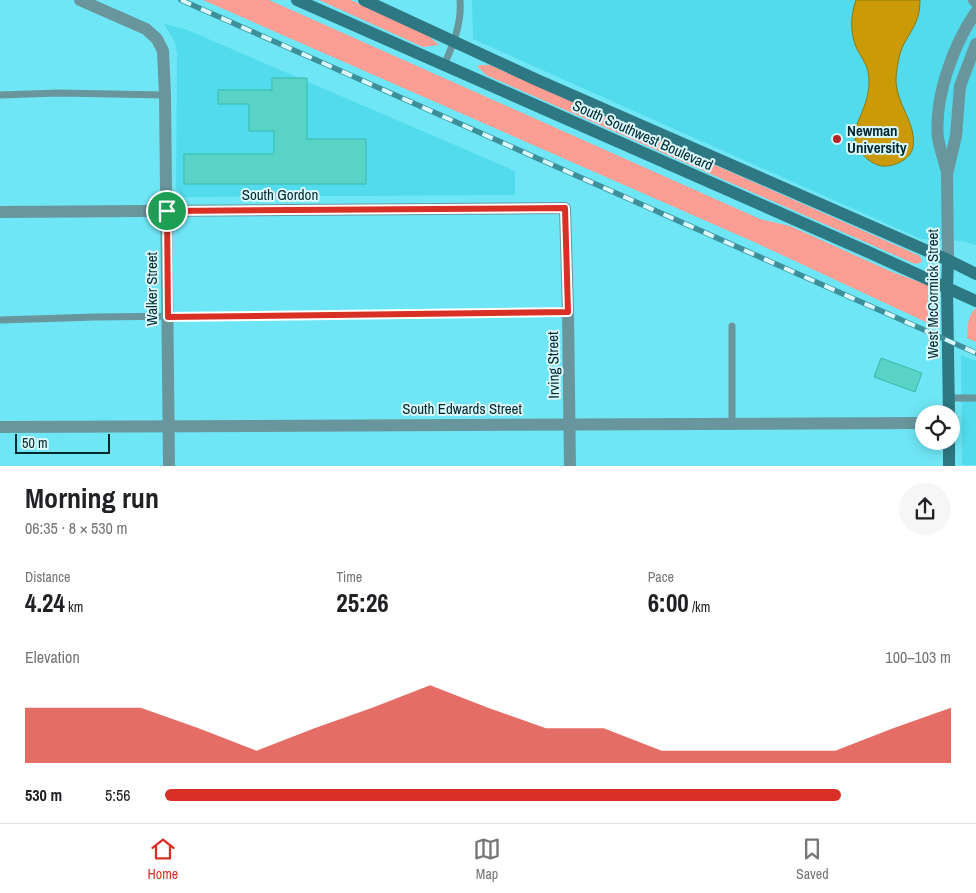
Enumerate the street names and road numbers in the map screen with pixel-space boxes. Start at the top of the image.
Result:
street label: South Southwest Boulevard [569,95,717,175]
street label: South Gordon [242,184,318,205]
street label: West McCormick Street [922,229,943,359]
street label: Walker Street [141,251,162,326]
street label: Irving Street [542,331,564,399]
street label: South Edwards Street [402,398,522,419]

